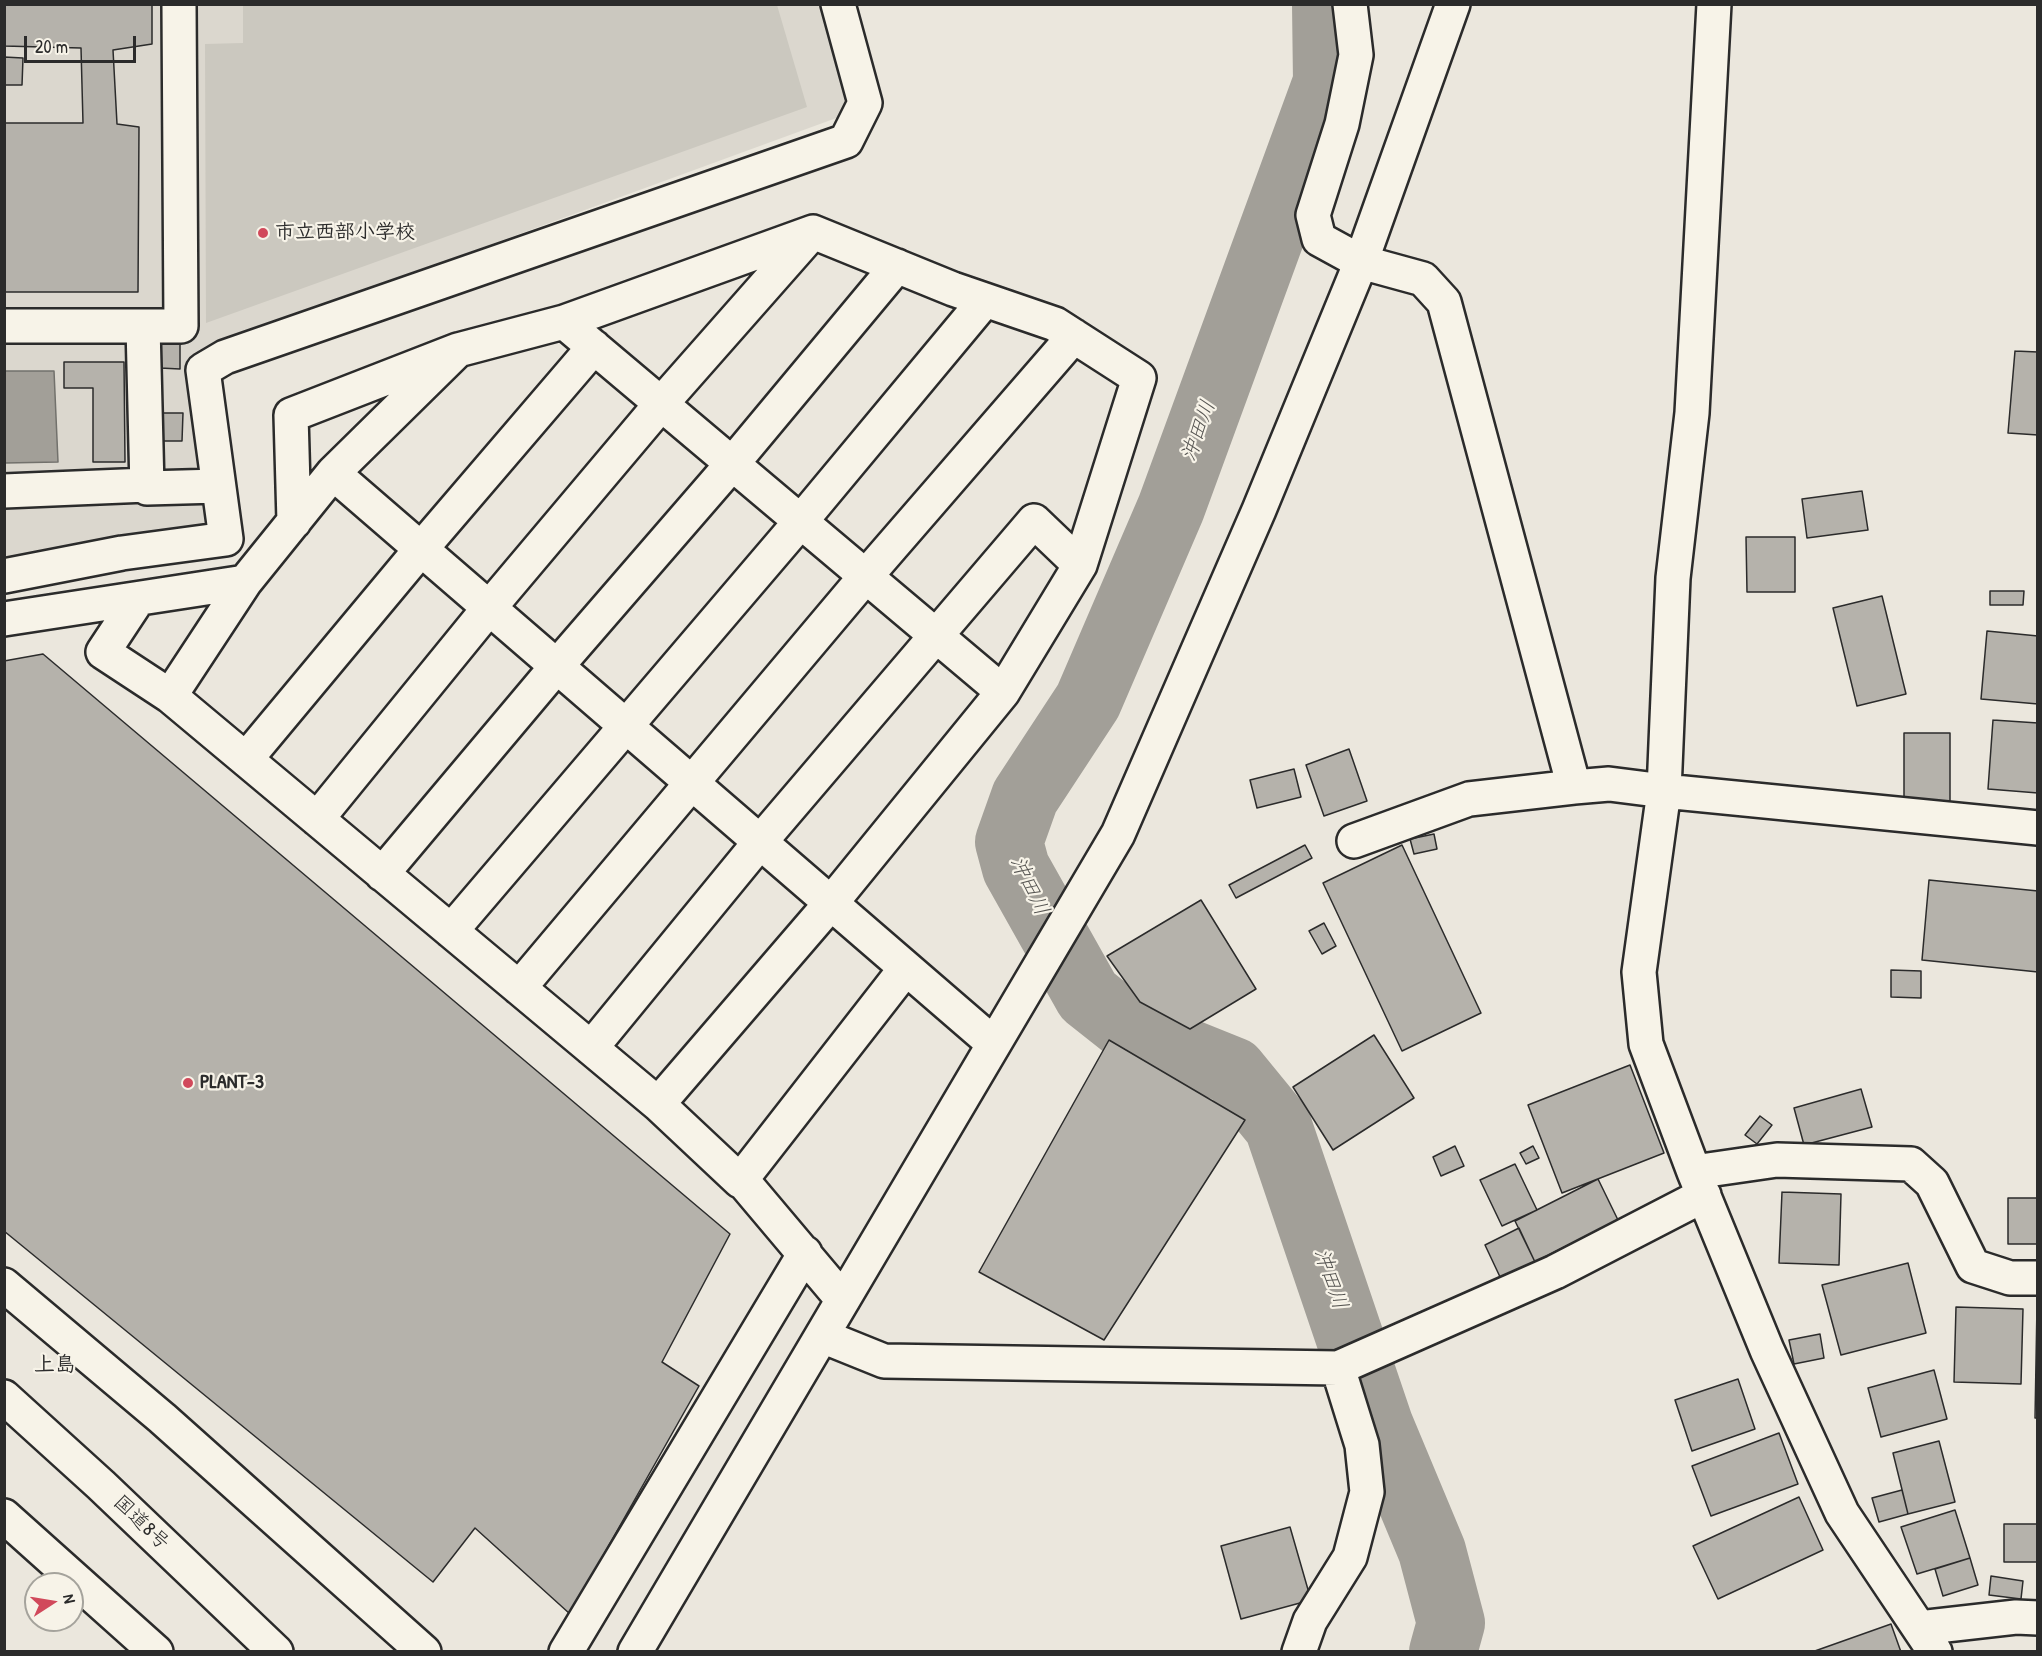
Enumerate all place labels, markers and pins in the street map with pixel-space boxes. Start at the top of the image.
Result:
place label: 市立西部小学校 [275,221,415,245]
marker: 市立西部小学校 [256,226,270,240]
place label: PLANT-3 [200,1071,264,1095]
marker: PLANT-3 [181,1076,195,1090]

